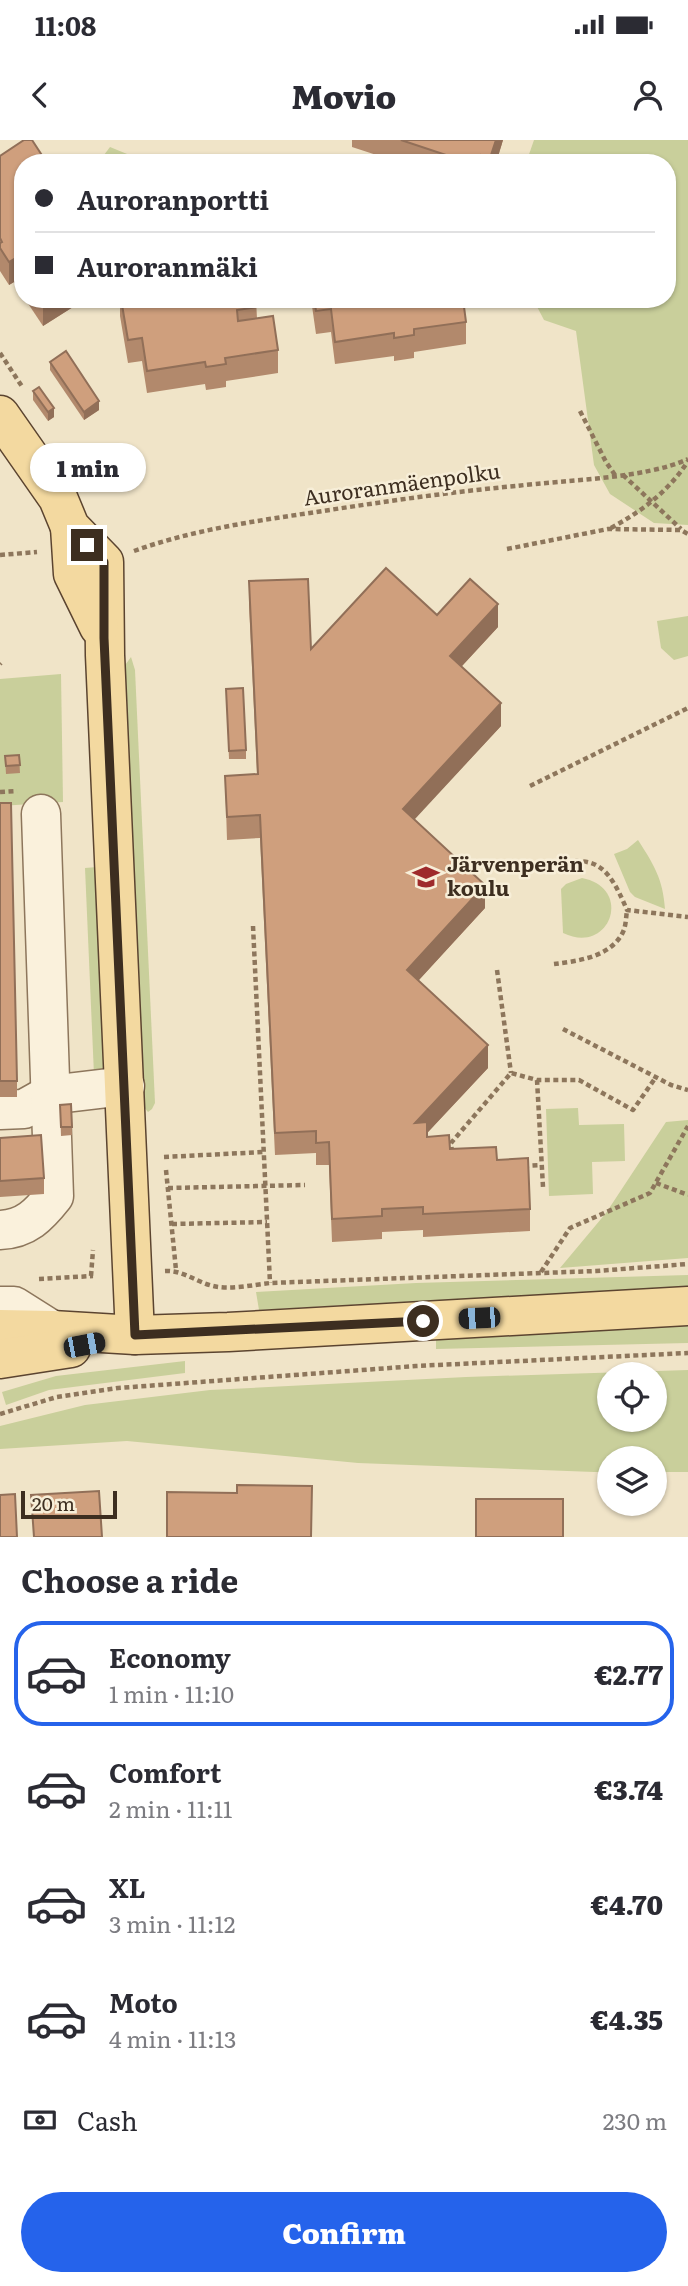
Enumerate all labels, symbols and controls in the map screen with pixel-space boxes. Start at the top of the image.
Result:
text: 11:08 [35,5,96,44]
text: Movio [292,71,396,119]
icon: back [21,76,59,114]
icon: person [629,76,667,114]
text: Auroranportti [77,179,269,218]
text: Auroranmäki [77,246,258,285]
callout: 1 min [29,444,145,492]
text: 1 min [57,450,119,484]
street label: Auroranmäenpolku [301,453,502,512]
route end [71,529,103,561]
place label: Järvenperän koulu [447,847,584,902]
school or university icon: Järvenperän koulu [411,862,441,892]
route start [407,1305,439,1337]
car [458,1306,501,1330]
car [62,1331,107,1359]
map controls [597,1362,667,1516]
button: locate [597,1362,667,1432]
button: layers [597,1446,667,1516]
scale bar [21,1488,117,1520]
text: 20 m [32,1489,75,1517]
text: Choose a ride [21,1555,238,1603]
text: Economy [109,1637,231,1676]
icon: car [25,1642,88,1705]
text: €2.77 [595,1654,663,1693]
text: 1 min · 11:10 [109,1676,234,1710]
text: Comfort [109,1752,221,1791]
icon: car [25,1757,88,1820]
text: €3.74 [595,1769,663,1808]
text: 2 min · 11:11 [109,1791,232,1825]
text: XL [109,1867,146,1906]
icon: car [25,1872,88,1935]
text: €4.70 [591,1884,663,1923]
text: 3 min · 11:12 [109,1906,236,1940]
text: Moto [109,1982,178,2021]
icon: car [25,1987,88,2050]
text: €4.35 [590,1999,663,2038]
text: 4 min · 11:13 [109,2021,237,2055]
text: Cash [77,2100,138,2139]
icon: cash [21,2101,59,2139]
text: 230 m [603,2103,667,2137]
button: Confirm [21,2192,667,2272]

